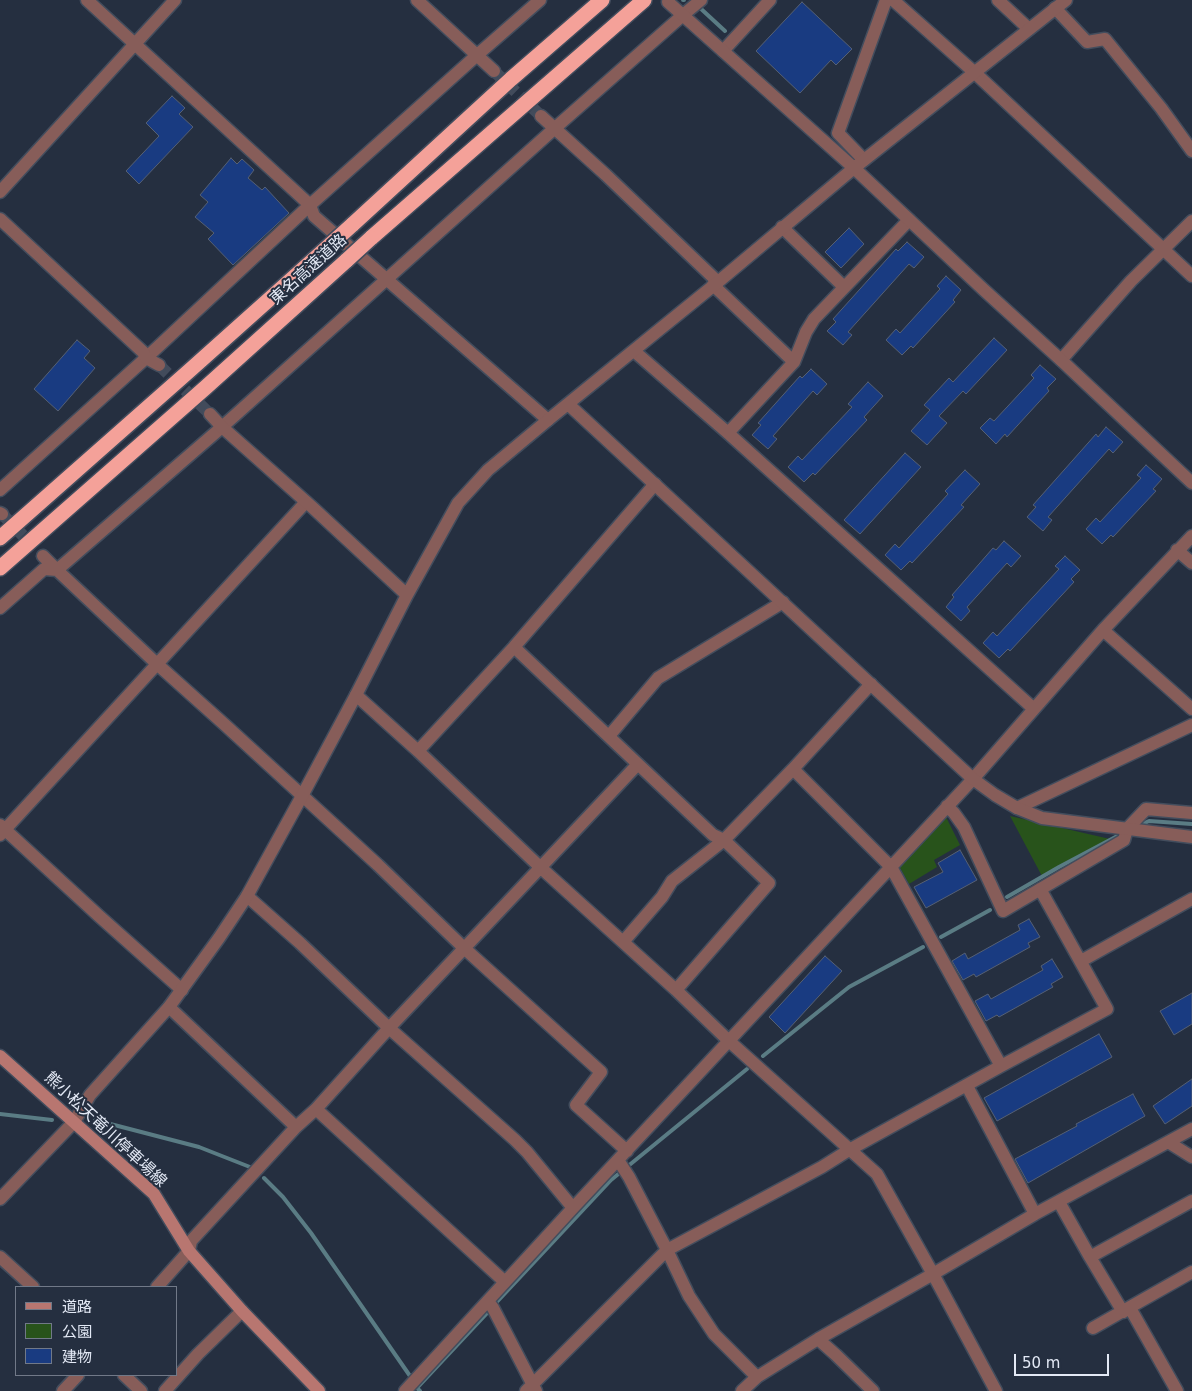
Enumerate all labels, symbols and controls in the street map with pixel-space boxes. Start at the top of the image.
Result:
street label: 東名高速道路 [267,231,351,309]
street label: 熊小松天竜川停車場線 [40,1068,170,1192]
legend [15,1286,178,1376]
text: 道路 [62,1298,92,1316]
text: 公園 [62,1323,92,1341]
scale bar [1017,1344,1112,1376]
text: 建物 [62,1348,92,1366]
text: 50 m [1022,1354,1060,1372]

